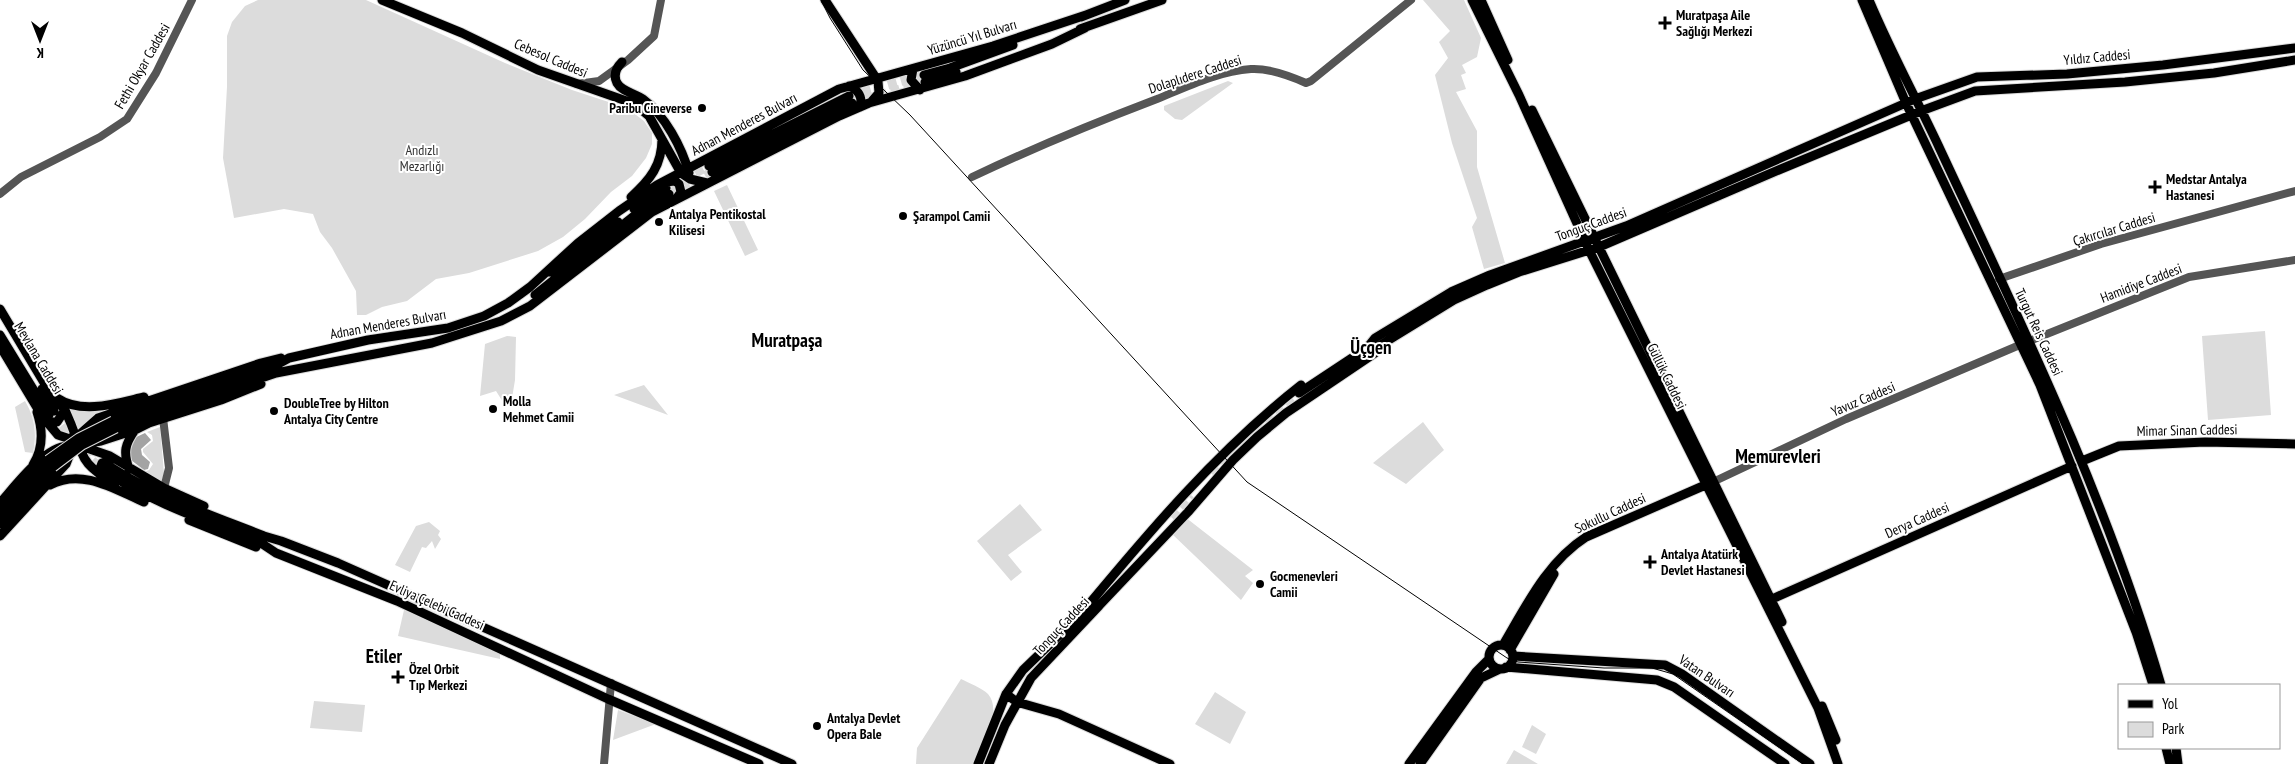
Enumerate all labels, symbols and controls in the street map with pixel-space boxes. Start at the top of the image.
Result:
place label: Muratpaşa Aile Sağlığı Merkezi [1676,6,1752,40]
north arrow [15,15,65,65]
street label: Yüzüncü Yıl Bulvarı [925,15,1019,59]
marker: Muratpaşa Aile Sağlığı Merkezi [1658,16,1672,30]
street label: Fethi Okyar Caddesi [110,20,174,112]
street label: Cebesol Caddesi [511,34,591,82]
text: K [36,44,44,62]
street label: Yıldız Caddesi [2063,45,2131,69]
street label: Dolaplıdere Caddesi [1146,51,1244,97]
street label: Adnan Menderes Bulvarı [688,88,800,160]
place label: Paribu Cineverse [609,99,692,117]
marker: Paribu Cineverse [696,102,708,114]
park label: Andızlı Mezarlığı [400,141,444,175]
place label: Medstar Antalya Hastanesi [2166,170,2247,204]
marker: Medstar Antalya Hastanesi [2148,180,2162,194]
street label: Tonguç Caddesi [1553,203,1629,245]
place label: Antalya Pentikostal Kilisesi [668,205,766,239]
place label: Şarampol Camii [913,207,990,225]
street label: Çakırcılar Caddesi [2071,208,2157,250]
marker: Şarampol Camii [897,210,909,222]
marker: Antalya Pentikostal Kilisesi [653,216,665,228]
street label: Hamidiye Caddesi [2098,259,2184,307]
street label: Turgut Reis Caddesi [2011,286,2067,378]
street label: Adnan Menderes Bulvarı [329,305,447,343]
street label: Mevlana Caddesi [10,319,68,397]
district label: Muratpaşa [752,328,823,352]
district label: Üçgen [1350,335,1392,359]
street label: Güllük Caddesi [1643,340,1691,412]
street label: Yavuz Caddesi [1828,377,1898,421]
place label: Molla Mehmet Camii [503,392,574,426]
place label: DoubleTree by Hilton Antalya City Centre [283,394,389,428]
marker: Molla Mehmet Camii [487,403,499,415]
marker: DoubleTree by Hilton Antalya City Centre [268,405,280,417]
street label: Mimar Sinan Caddesi [2136,420,2238,440]
district label: Memurevleri [1735,444,1821,468]
street label: Sokullu Caddesi [1571,489,1649,537]
street label: Derya Caddesi [1882,498,1952,542]
place label: Antalya Atatürk Devlet Hastanesi [1660,545,1745,579]
marker: Antalya Atatürk Devlet Hastanesi [1643,555,1657,569]
place label: Gocmenevleri Camii [1270,567,1338,601]
street label: Evliya Çelebi Caddesi [387,576,487,634]
marker: Gocmenevleri Camii [1254,578,1266,590]
street label: Tonguç Caddesi [1029,593,1093,659]
district label: Etiler [366,644,403,668]
street label: Vatan Bulvarı [1675,650,1739,701]
place label: Özel Orbit Tıp Merkezi [409,660,467,694]
marker: Özel Orbit Tıp Merkezi [391,670,405,684]
legend [2118,684,2280,749]
text: Yol [2162,694,2178,713]
place label: Antalya Devlet Opera Bale [826,709,900,743]
text: Park [2162,719,2184,738]
marker: Antalya Devlet Opera Bale [811,720,823,732]

